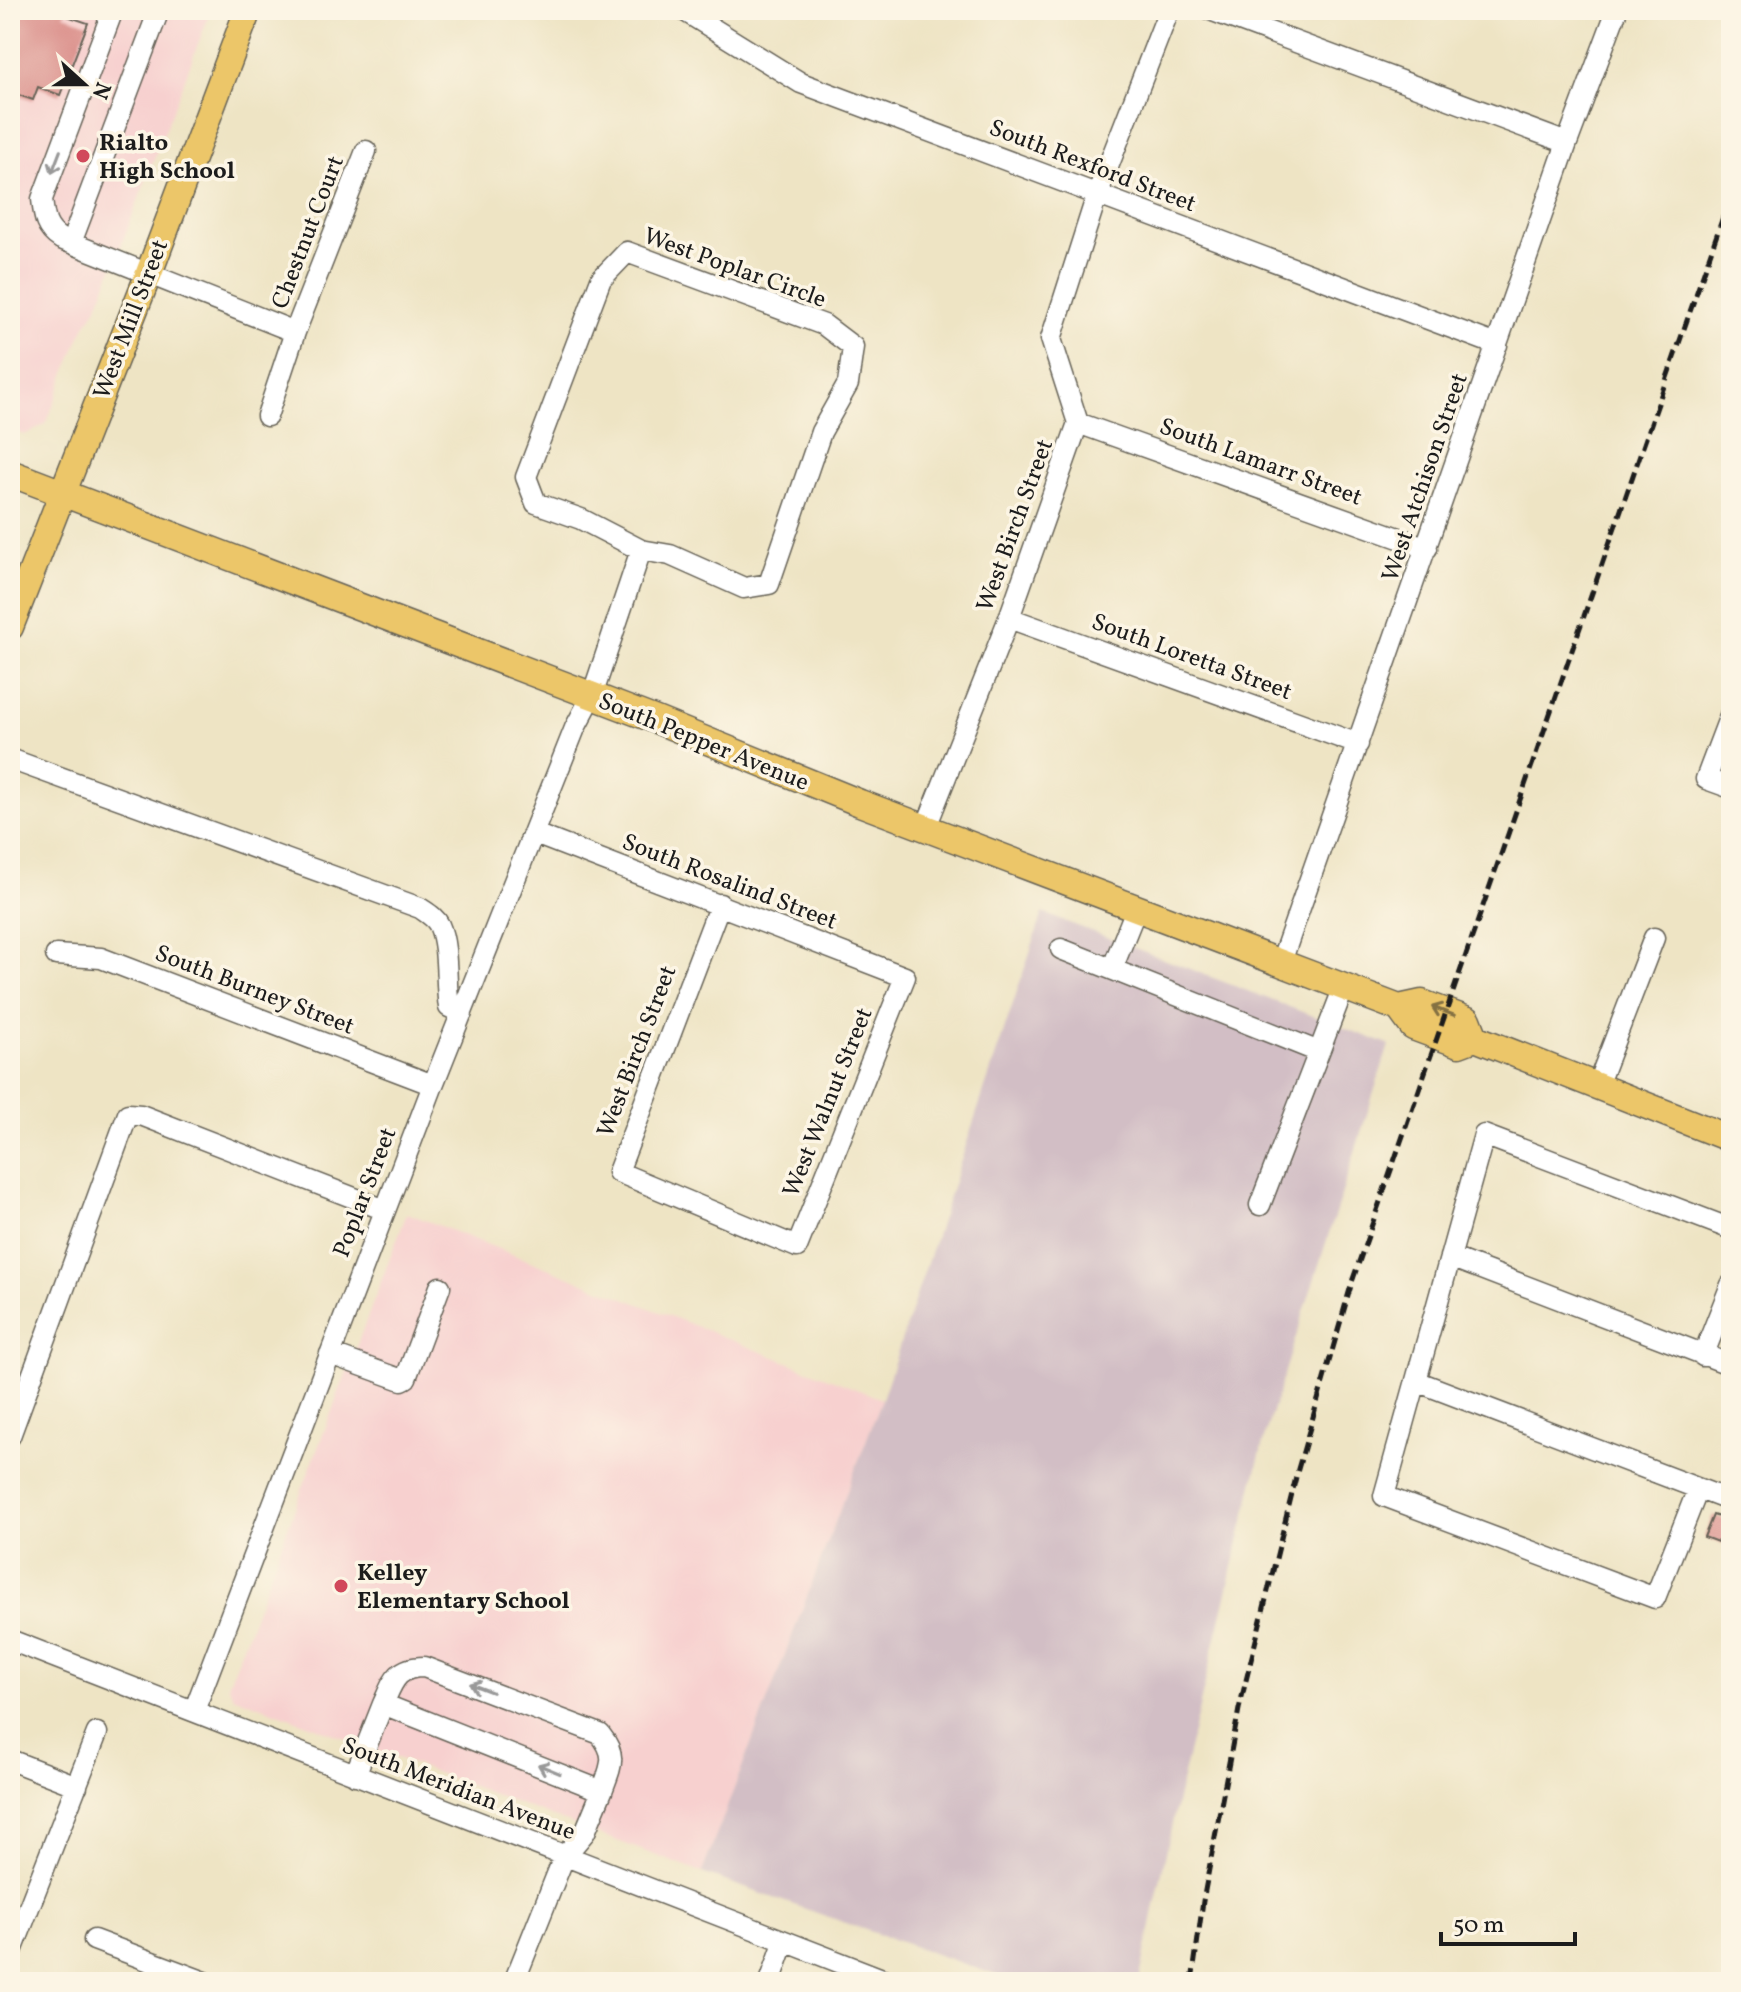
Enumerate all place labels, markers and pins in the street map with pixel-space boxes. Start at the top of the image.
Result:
place label: Rialto High School [99,127,235,189]
marker: Rialto High School [74,147,92,165]
place label: Kelley Elementary School [357,1557,570,1619]
marker: Kelley Elementary School [332,1577,350,1595]

